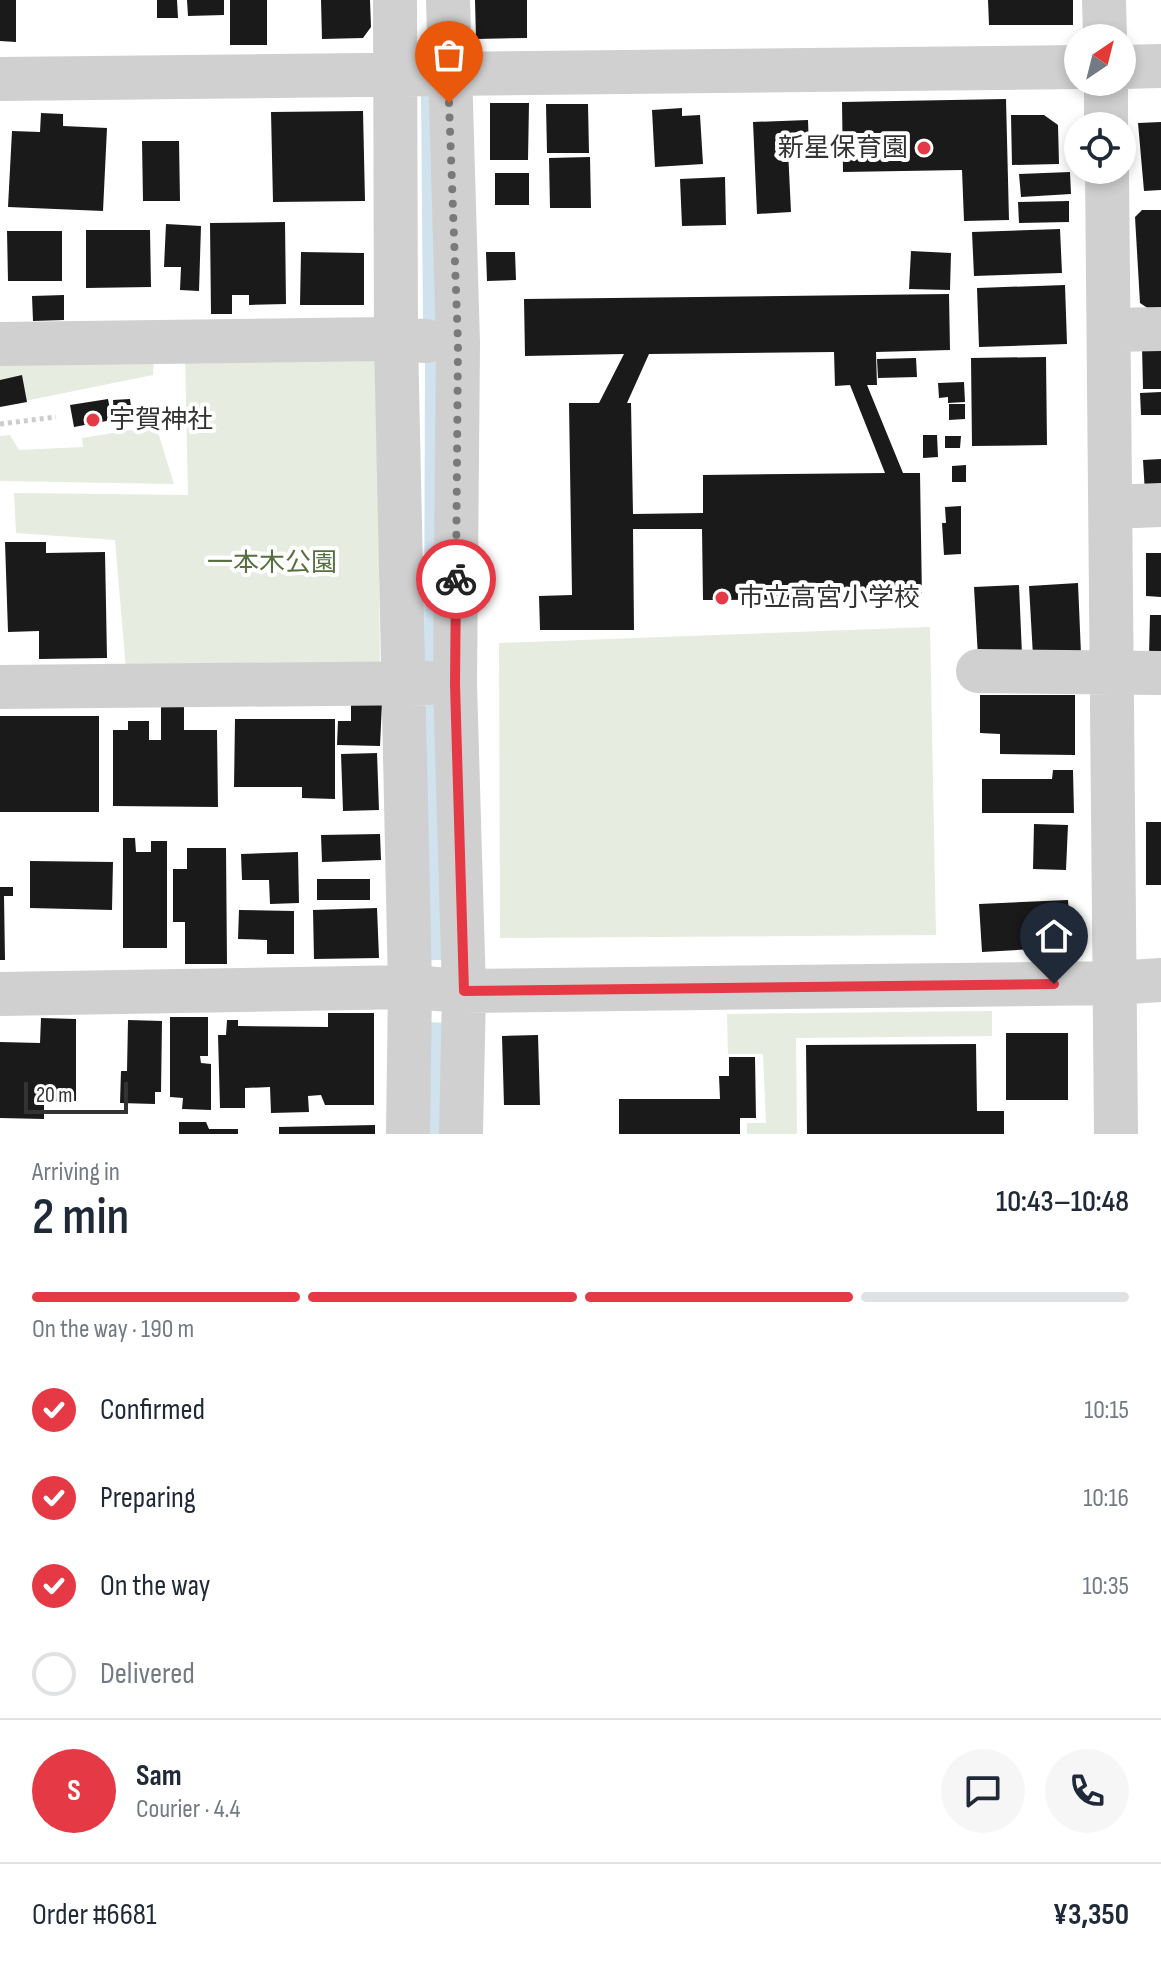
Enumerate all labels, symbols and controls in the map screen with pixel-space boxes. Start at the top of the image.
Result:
pin [415,21,483,103]
north arrow [1064,24,1136,96]
map controls [1064,24,1136,184]
icon: bag [427,33,471,77]
button: locate [1064,112,1136,184]
place label: 新星保育園 [778,133,908,164]
marker: 新星保育園 [915,139,933,157]
place label: 宇賀神社 [109,405,213,436]
marker: 宇賀神社 [84,411,102,429]
courier [416,539,496,619]
park label: 一本木公園 [207,548,337,579]
icon: bike [434,557,478,601]
place label: 市立高宮小学校 [738,583,920,614]
marker: 市立高宮小学校 [713,589,731,607]
pin [1020,902,1088,984]
icon: home [1032,914,1076,958]
scale bar [24,1078,128,1114]
text: 20 m [36,1082,73,1109]
text: Arriving in [32,1157,120,1188]
text: 10:43–10:48 [996,1184,1129,1220]
text: 2 min [32,1186,129,1249]
text: On the way · 190 m [32,1314,194,1345]
icon: check [32,1388,76,1432]
text: Confirmed [100,1392,205,1428]
text: 10:15 [1084,1395,1129,1426]
icon: check [32,1476,76,1520]
text: Preparing [100,1480,196,1516]
text: 10:16 [1083,1483,1129,1514]
icon: check [32,1564,76,1608]
text: On the way [100,1568,210,1604]
text: 10:35 [1082,1571,1129,1602]
text: Delivered [100,1656,195,1692]
button: chat [941,1749,1025,1833]
button: phone [1045,1749,1129,1833]
text: Sam [136,1758,182,1794]
text: S [67,1773,81,1809]
text: Courier · 4.4 [136,1794,240,1825]
text: Order #6681 [32,1897,156,1933]
text: ¥3,350 [1053,1897,1129,1933]

